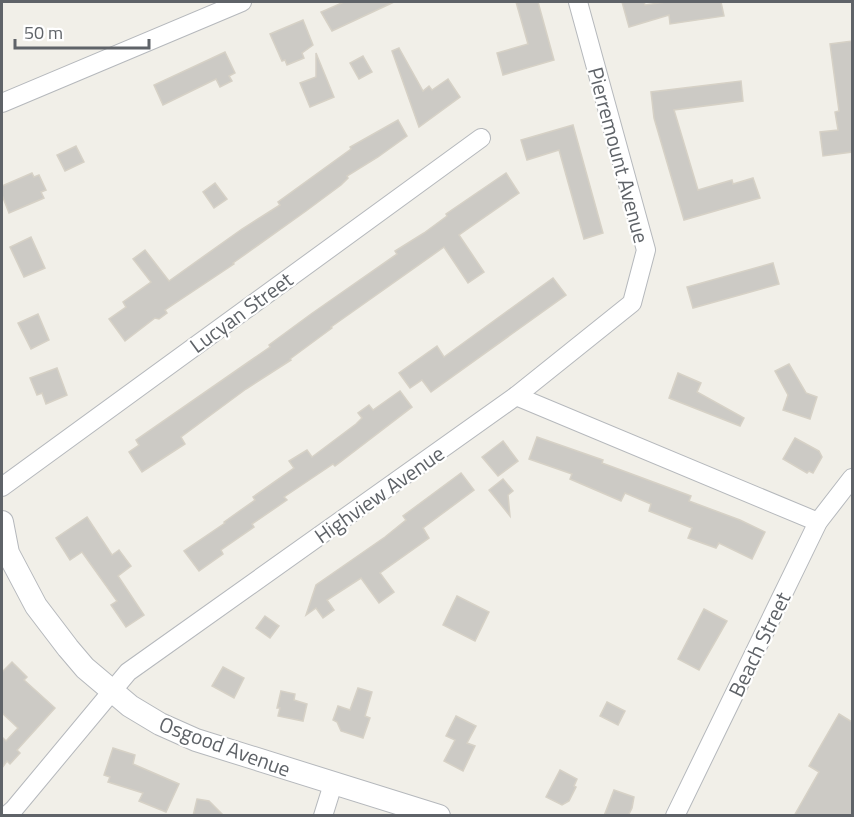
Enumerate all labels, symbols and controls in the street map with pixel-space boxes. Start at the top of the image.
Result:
scale bar [15,12,148,50]
text: 50 m [24,19,63,46]
street label: Pierremount Avenue [580,63,658,247]
street label: Lucyan Street [183,263,300,360]
street label: Highview Avenue [307,437,451,551]
street label: Beach Street [720,586,798,702]
street label: Osgood Avenue [155,707,295,785]

